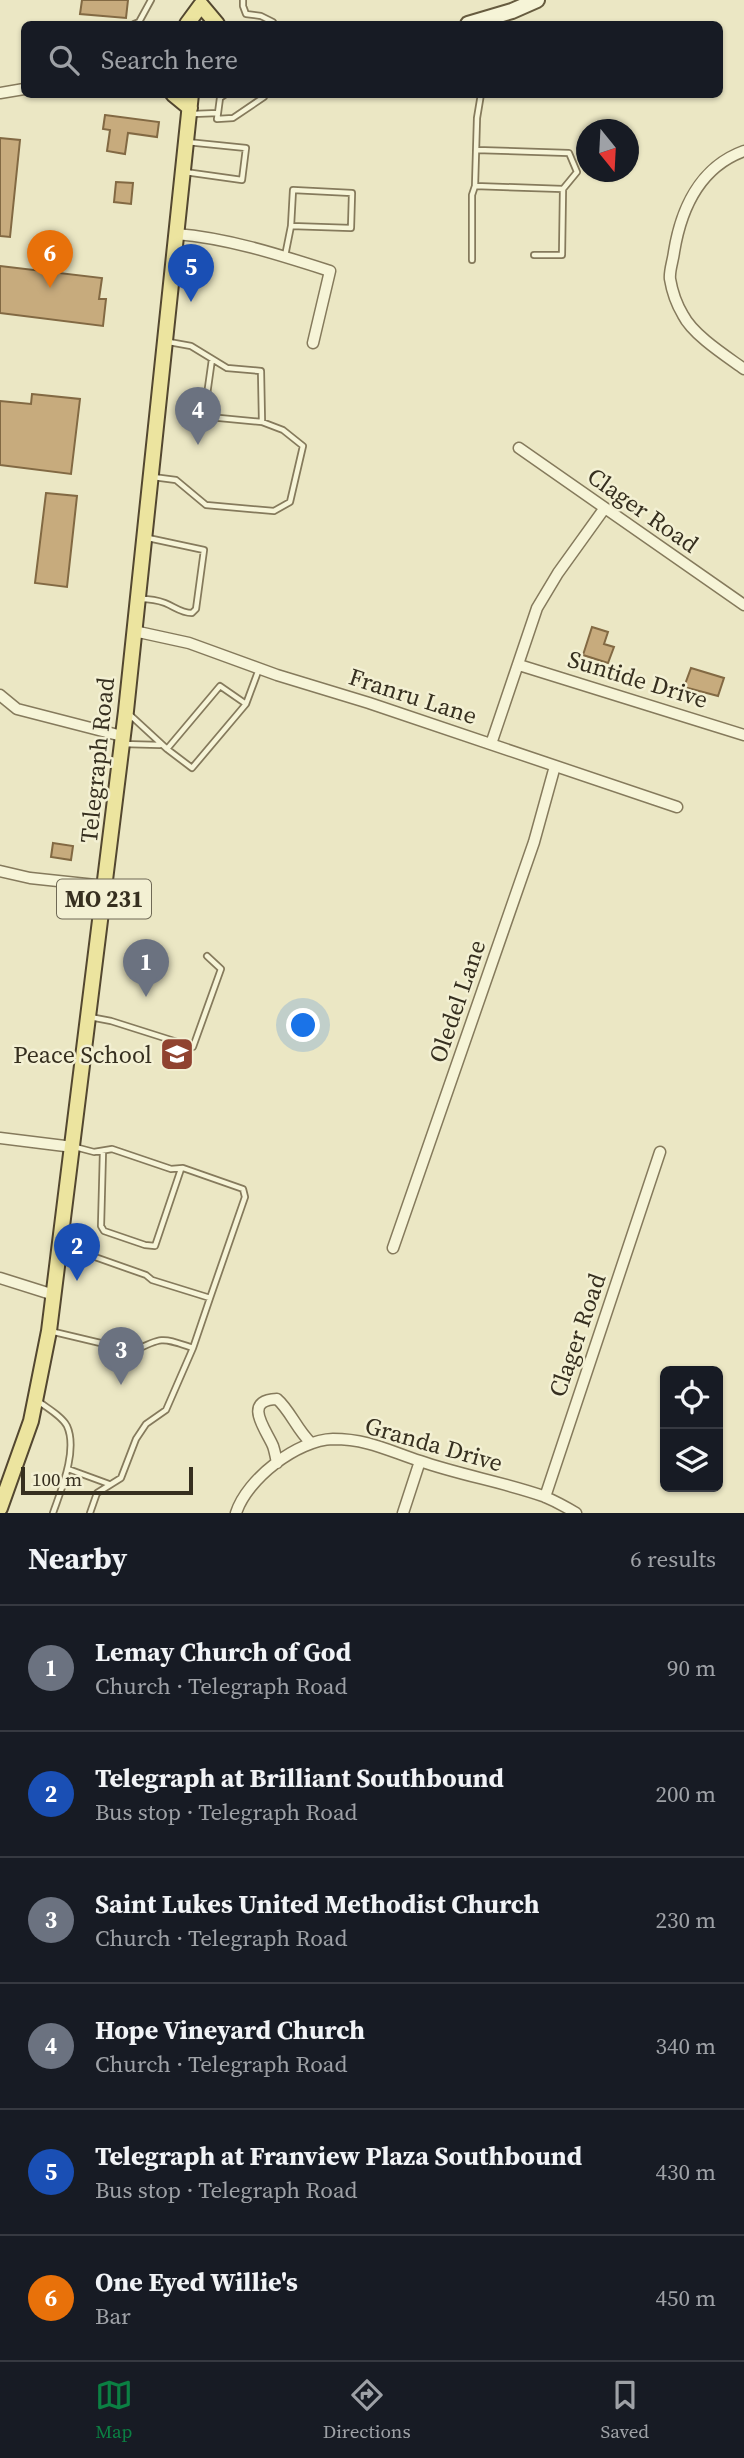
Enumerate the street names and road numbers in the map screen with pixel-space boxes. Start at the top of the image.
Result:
street label: Clager Road [581,460,705,561]
street label: Suntide Drive [564,642,712,716]
street label: Franru Lane [345,660,481,732]
street label: Telegraph Road [72,675,122,844]
road number: MO 231 [57,879,151,918]
street label: Oledel Lane [421,935,493,1067]
street label: Clager Road [540,1268,614,1401]
street label: Granda Drive [361,1409,507,1479]

